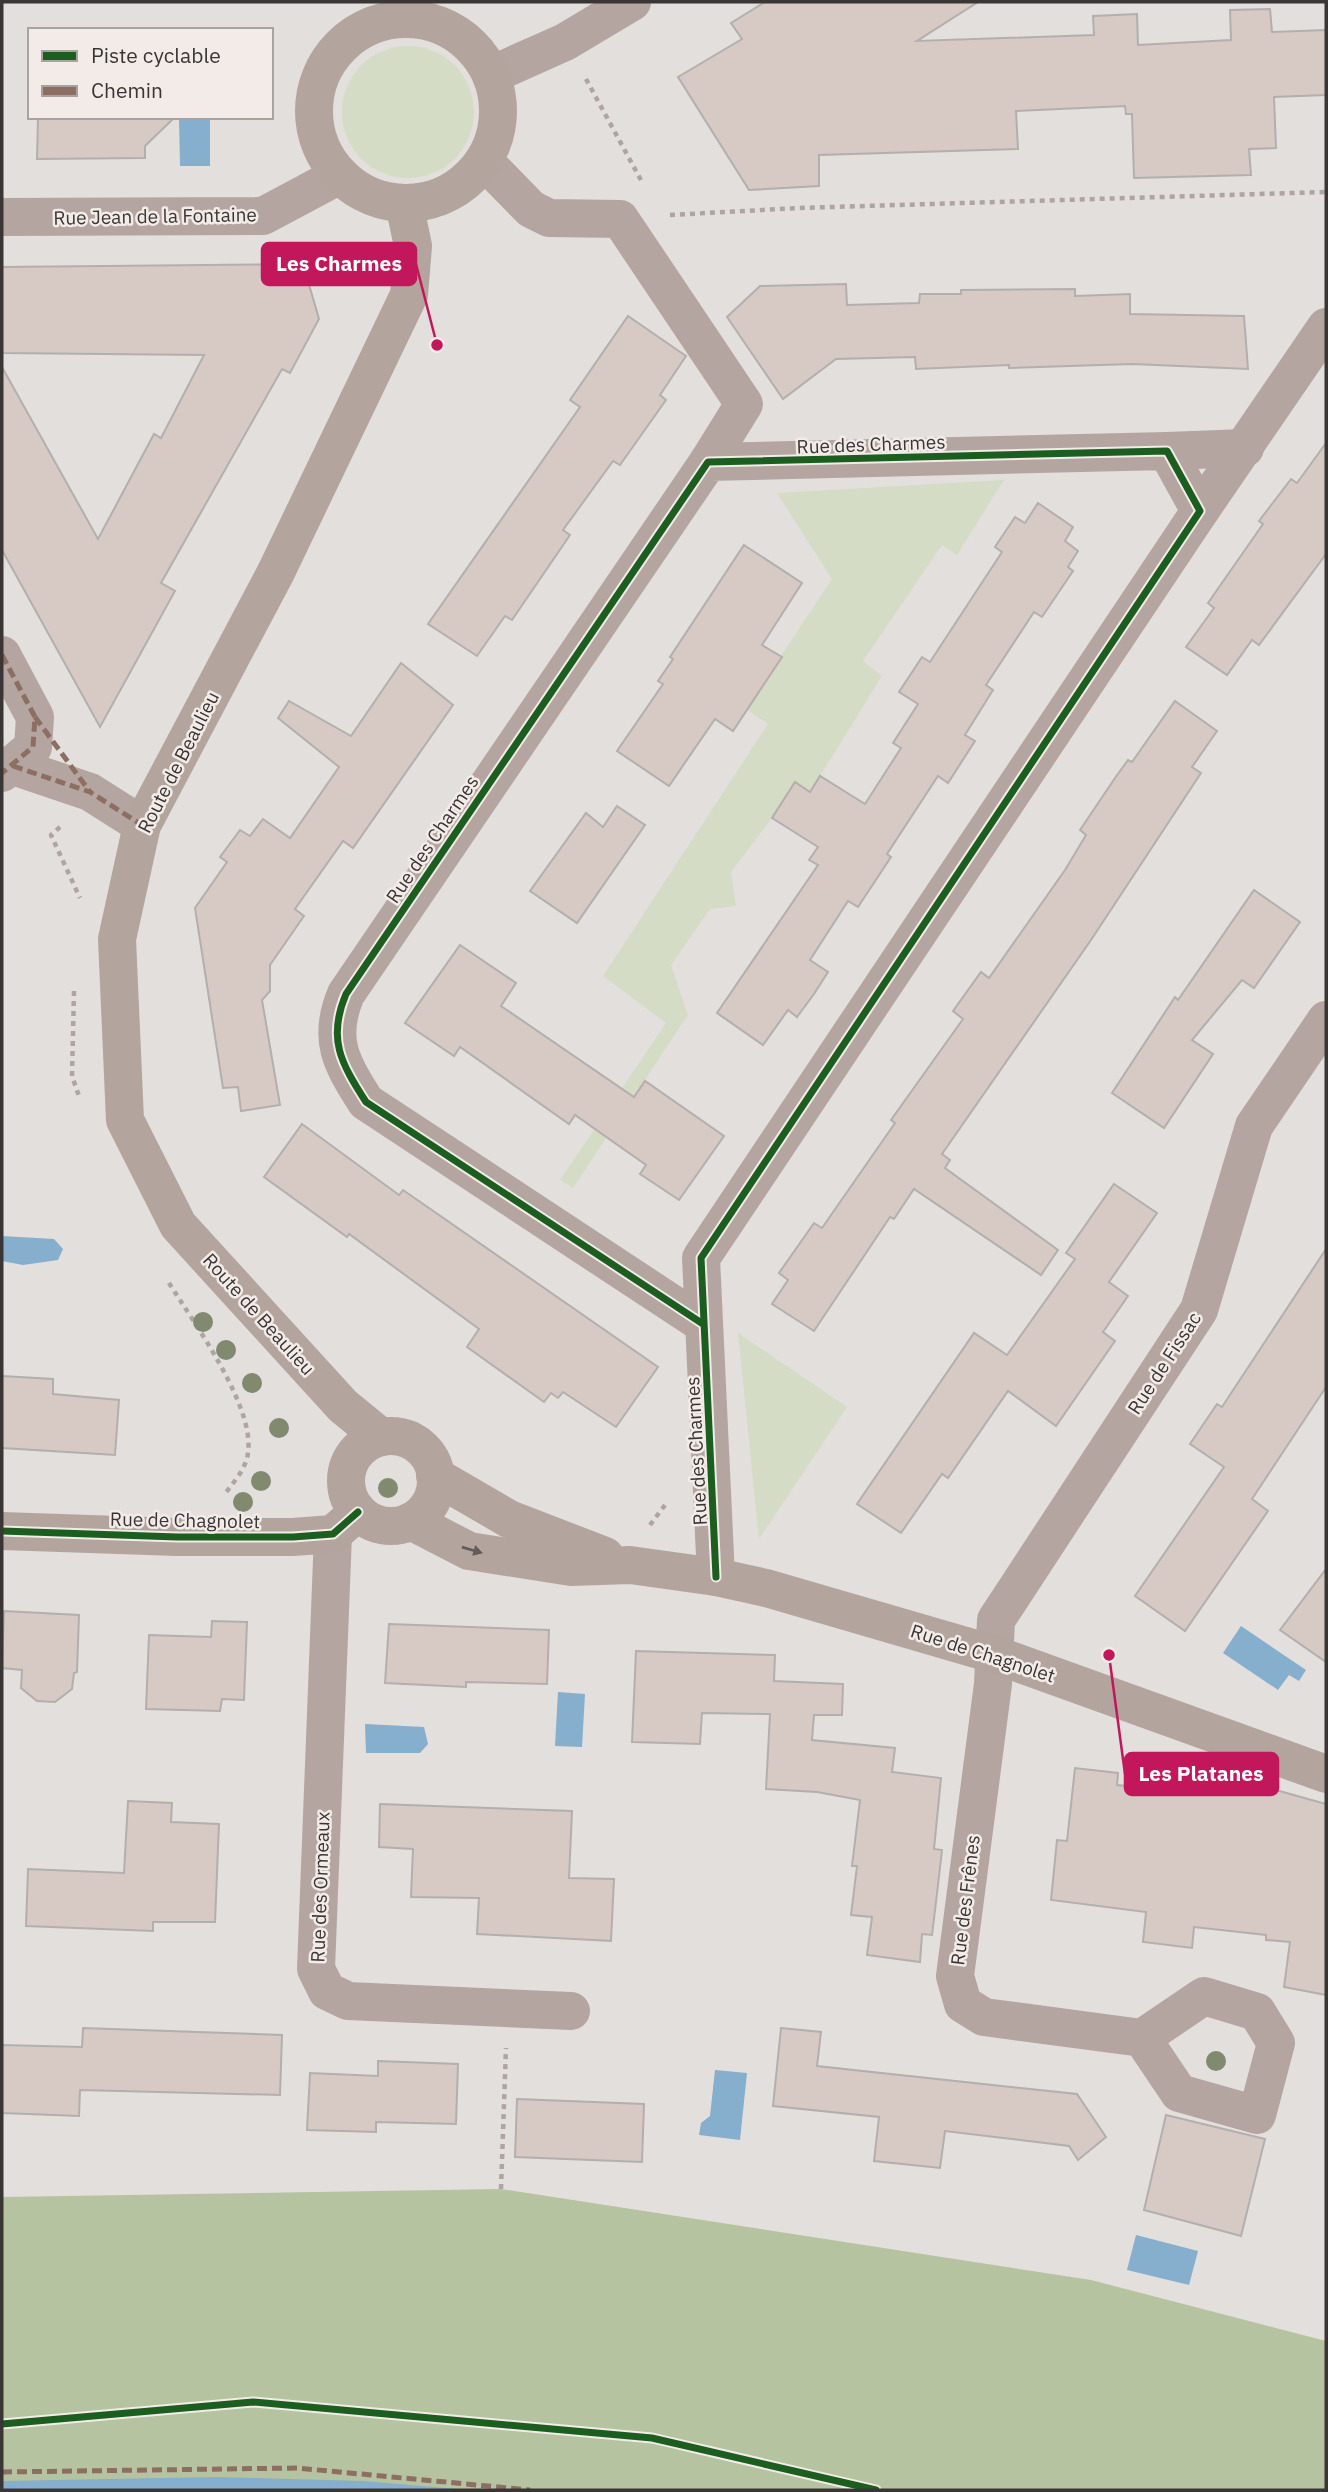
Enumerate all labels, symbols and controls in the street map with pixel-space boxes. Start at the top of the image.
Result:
legend [28,28,273,119]
text: Piste cyclable [91,41,221,69]
text: Chemin [91,76,163,104]
street label: Rue Jean de la Fontaine [53,202,257,230]
callout: Les Charmes [262,243,416,285]
text: Les Charmes [276,249,402,277]
street label: Rue des Charmes [796,429,946,459]
street label: Route de Beaulieu [132,687,224,837]
street label: Rue des Charmes [380,771,484,907]
street label: Route de Beaulieu [198,1248,320,1380]
street label: Rue de Fissac [1122,1307,1206,1419]
street label: Rue des Charmes [680,1376,712,1526]
street label: Rue de Chagnolet [110,1507,260,1533]
one-way arrow [462,1546,483,1556]
street label: Rue de Chagnolet [908,1618,1058,1688]
callout: Les Platanes [1125,1753,1278,1795]
text: Les Platanes [1138,1759,1264,1787]
street label: Rue des Ormeaux [305,1811,335,1963]
street label: Rue des Frênes [945,1833,985,1967]

